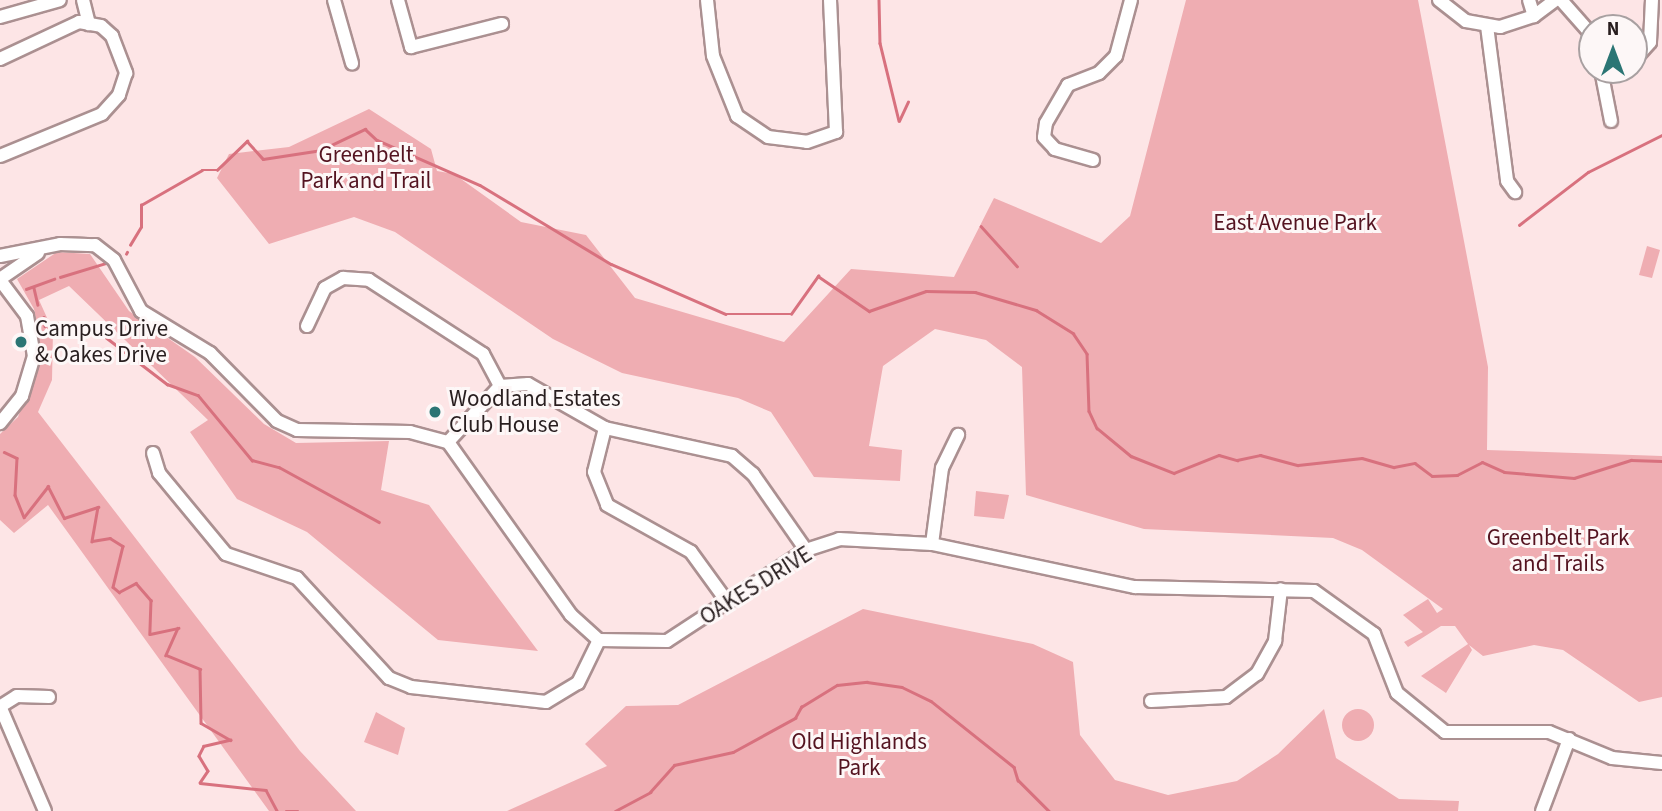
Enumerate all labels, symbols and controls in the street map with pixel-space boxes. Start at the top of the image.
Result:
north arrow [1578,14,1648,84]
text: N [1607,16,1619,43]
park label: Greenbelt Park and Trail [301,141,431,195]
park label: East Avenue Park [1213,209,1377,237]
place label: Campus Drive & Oakes Drive [35,315,168,369]
marker: Campus Drive & Oakes Drive [13,334,29,350]
place label: Woodland Estates Club House [449,385,621,439]
marker: Woodland Estates Club House [427,404,443,420]
park label: Greenbelt Park and Trails [1487,524,1629,578]
street label: OAKES DRIVE [695,541,817,631]
park label: Old Highlands Park [791,728,927,782]

